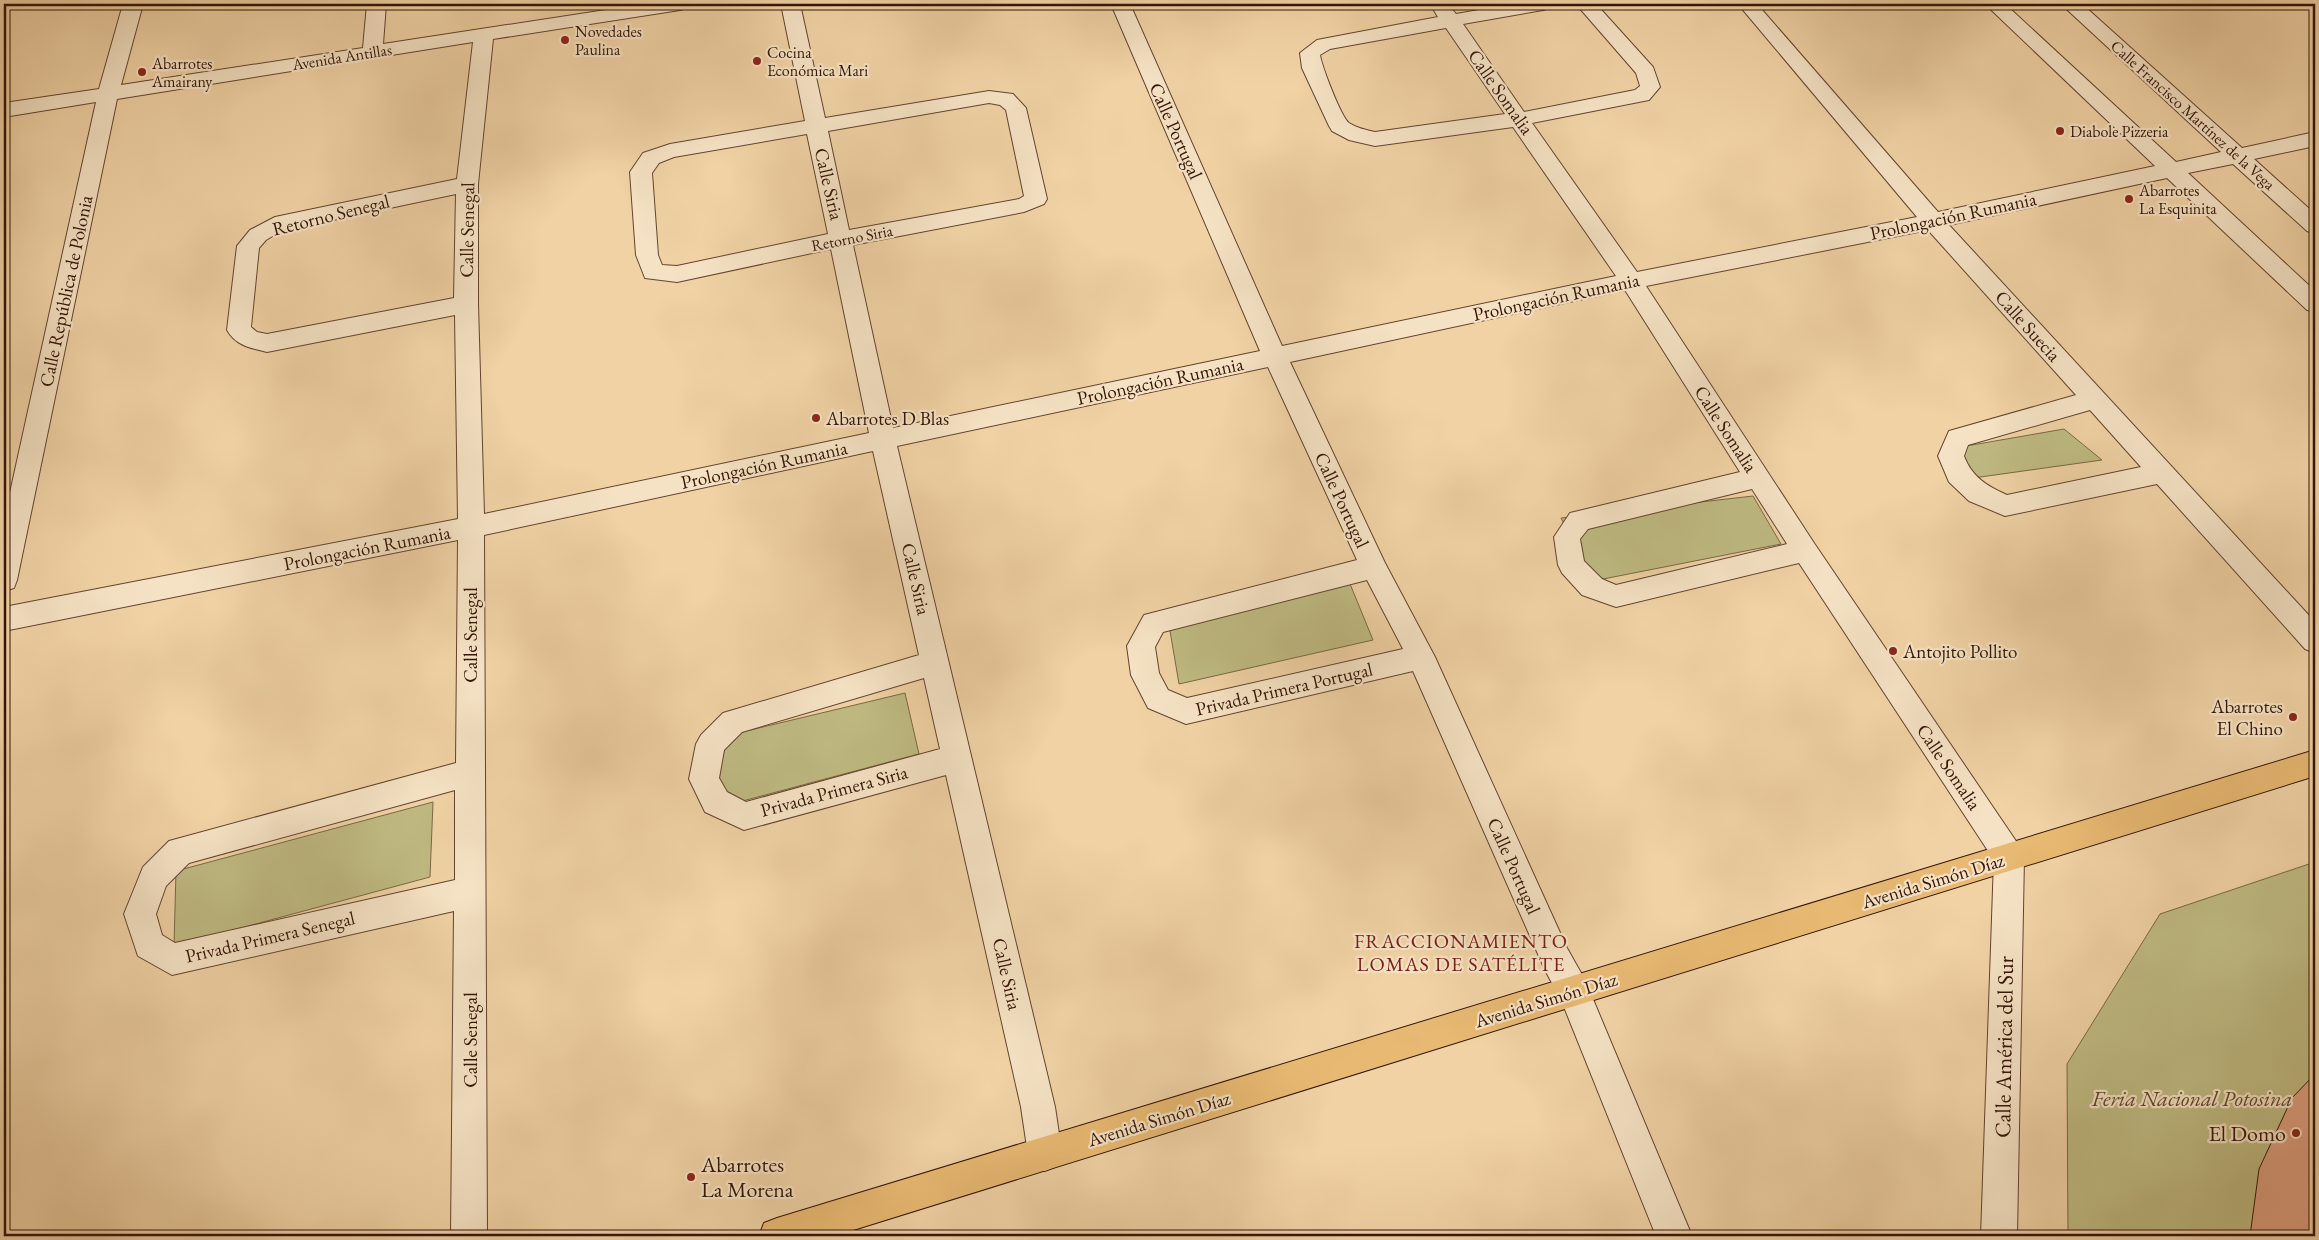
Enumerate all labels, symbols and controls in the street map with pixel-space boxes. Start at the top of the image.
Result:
place label: Novedades Paulina [575,21,642,60]
marker: Novedades Paulina [559,34,571,46]
street label: Calle Francisco Martínez de la Vega [2106,35,2280,195]
street label: Avenida Antillas [290,39,393,75]
place label: Cocina Económica Mari [767,42,868,81]
street label: Calle Somalia [1462,44,1540,140]
place label: Abarrotes Amairany [151,53,213,92]
marker: Cocina Económica Mari [751,55,763,67]
marker: Abarrotes Amairany [136,66,148,78]
street label: Calle Portugal [1144,79,1209,184]
place label: Diabole Pizzeria [2070,121,2169,142]
marker: Diabole Pizzeria [2054,125,2066,137]
street label: Calle Siria [809,145,850,223]
place label: Abarrotes La Esquinita [2138,180,2217,219]
street label: Calle Senegal [454,182,480,278]
street label: Prolongación Rumania [1867,186,2039,246]
street label: Retorno Senegal [270,188,393,242]
street label: Calle República de Polonia [33,192,99,389]
marker: Abarrotes La Esquinita [2123,193,2135,205]
street label: Retorno Siria [809,220,895,256]
street label: Prolongación Rumania [1470,267,1642,327]
street label: Calle Suecia [1989,285,2067,367]
street label: Prolongación Rumania [1074,351,1246,411]
street label: Calle Somalia [1689,381,1764,478]
place label: Abarrotes D Blas [825,406,949,431]
marker: Abarrotes D Blas [810,412,822,424]
street label: Prolongación Rumania [678,435,850,495]
street label: Calle Portugal [1309,448,1375,552]
street label: Prolongación Rumania [281,519,453,576]
street label: Calle Siria [896,540,937,618]
street label: Calle Senegal [458,587,483,683]
place label: Antojito Pollito [1902,639,2017,664]
marker: Antojito Pollito [1887,645,1899,657]
street label: Privada Primera Portugal [1193,656,1376,722]
place label: Abarrotes El Chino [2210,694,2283,741]
marker: Abarrotes El Chino [2287,711,2299,723]
street label: Calle Somalia [1911,719,1987,815]
street label: Privada Primera Siria [758,759,911,823]
street label: Calle Portugal [1482,814,1547,919]
street label: Avenida Simón Díaz [1858,847,2008,915]
street label: Privada Primera Senegal [183,905,358,969]
district label: FRACCIONAMIENTO LOMAS DE SATÉLITE [1354,928,1568,977]
street label: Calle Siria [987,935,1028,1013]
street label: Calle América del Sur [1988,955,2020,1138]
street label: Avenida Simón Díaz [1471,966,1621,1034]
street label: Calle Senegal [458,992,483,1088]
park label: Feria Nacional Potosina [2091,1084,2292,1113]
street label: Avenida Simón Díaz [1084,1085,1234,1153]
place label: El Domo [2208,1119,2286,1148]
marker: El Domo [2290,1127,2302,1139]
place label: Abarrotes La Morena [700,1150,794,1204]
marker: Abarrotes La Morena [685,1171,697,1183]

